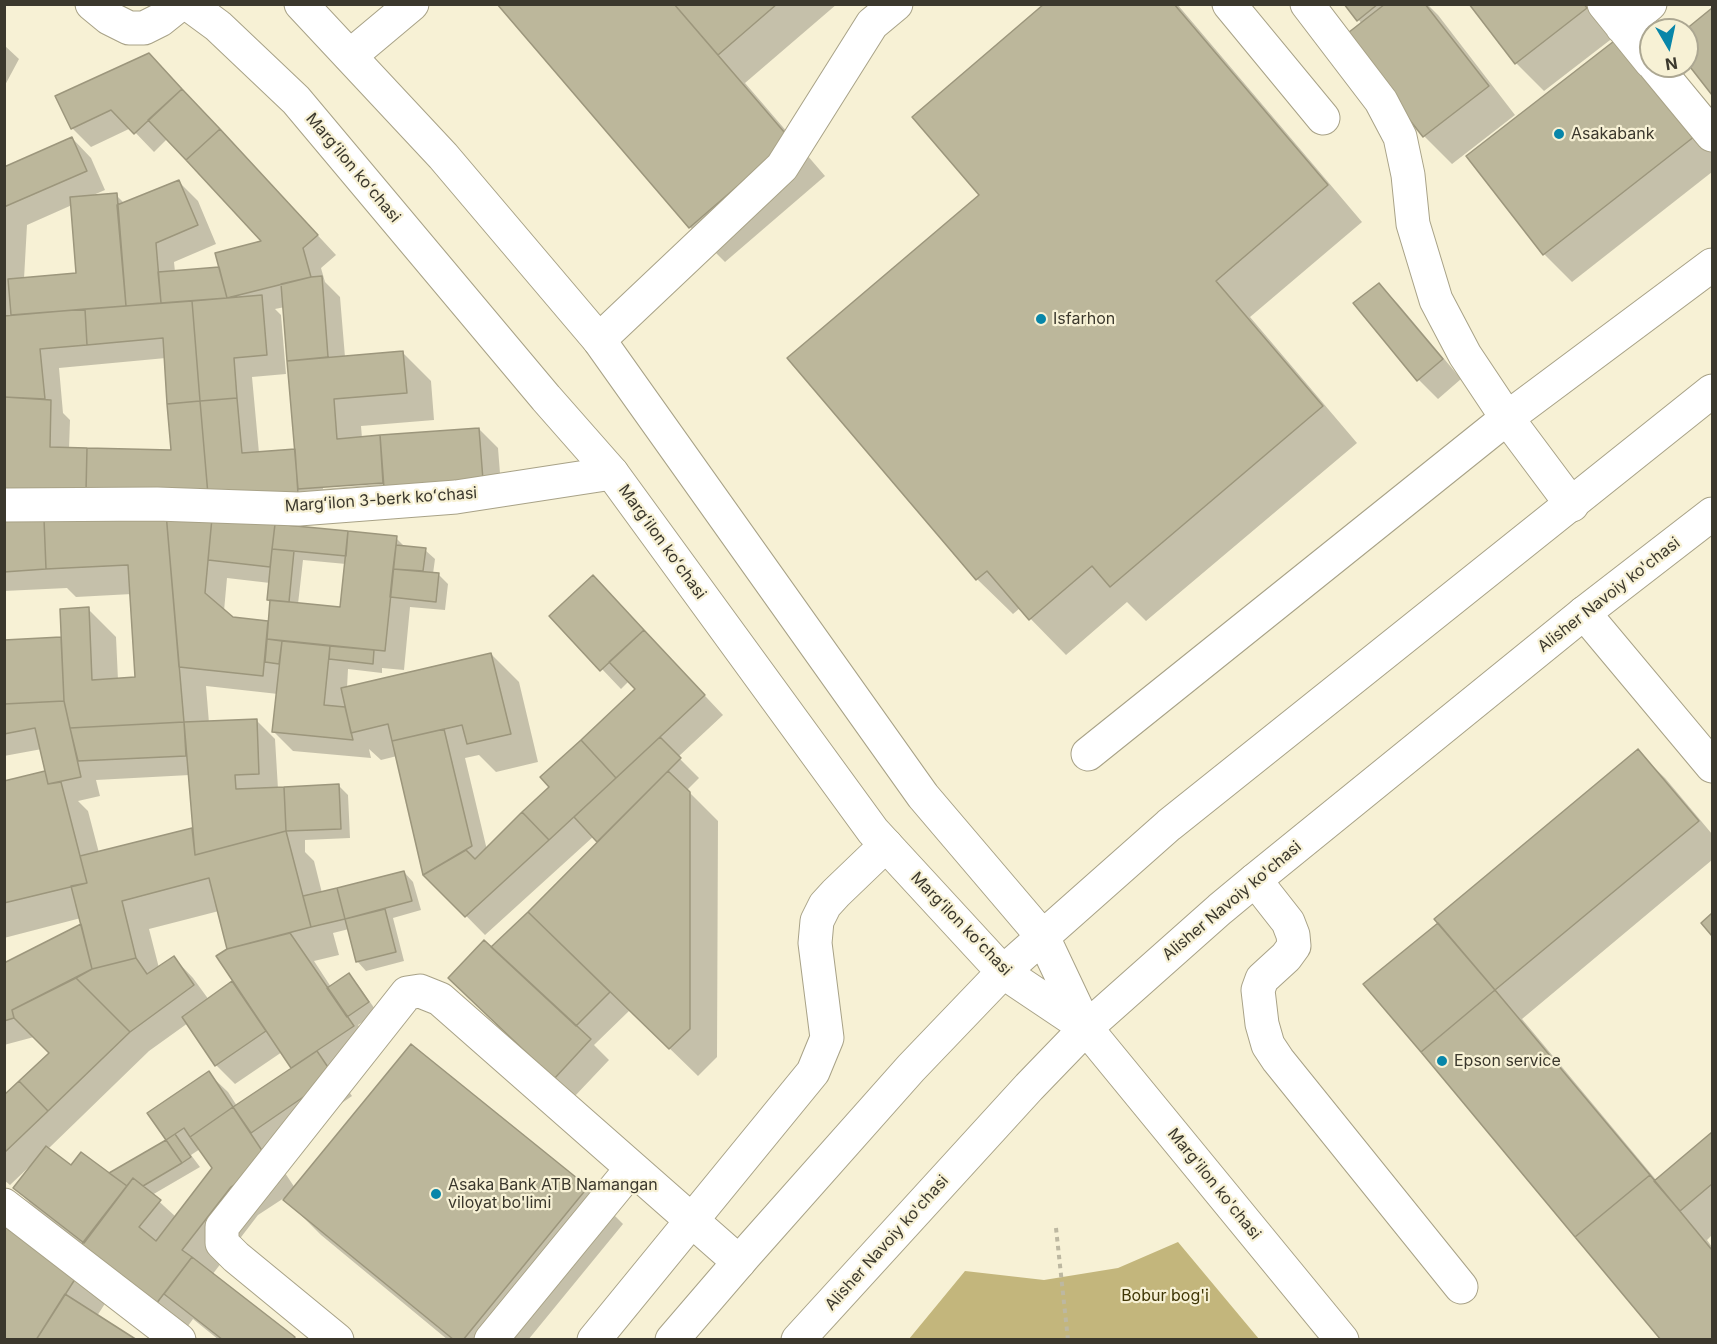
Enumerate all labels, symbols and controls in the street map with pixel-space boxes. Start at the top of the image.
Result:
north arrow [1639,18,1699,78]
text: N [1664,53,1679,75]
street label: Margʻilon koʻchasi [302,109,404,227]
place label: Asakabank [1571,124,1654,144]
marker: Asakabank [1552,127,1566,141]
place label: Isfarhon [1053,309,1115,329]
marker: Isfarhon [1034,312,1048,326]
street label: Margʻilon koʻchasi [614,481,710,603]
street label: Margʻilon 3-berk koʻchasi [284,484,478,516]
street label: Alisher Navoiy ko'chasi [1534,533,1684,657]
street label: Alisher Navoiy ko'chasi [1159,837,1305,965]
street label: Margʻilon koʻchasi [907,868,1015,980]
place label: Epson service [1454,1051,1561,1071]
marker: Epson service [1435,1054,1449,1068]
street label: Marg'ilon ko'chasi [1163,1125,1265,1243]
street label: Alisher Navoiy ko'chasi [821,1171,953,1315]
place label: Asaka Bank ATB Namangan viloyat bo'limi [448,1175,658,1213]
marker: Asaka Bank ATB Namangan viloyat bo'limi [429,1187,443,1201]
park label: Bobur bog'i [1121,1286,1209,1306]

